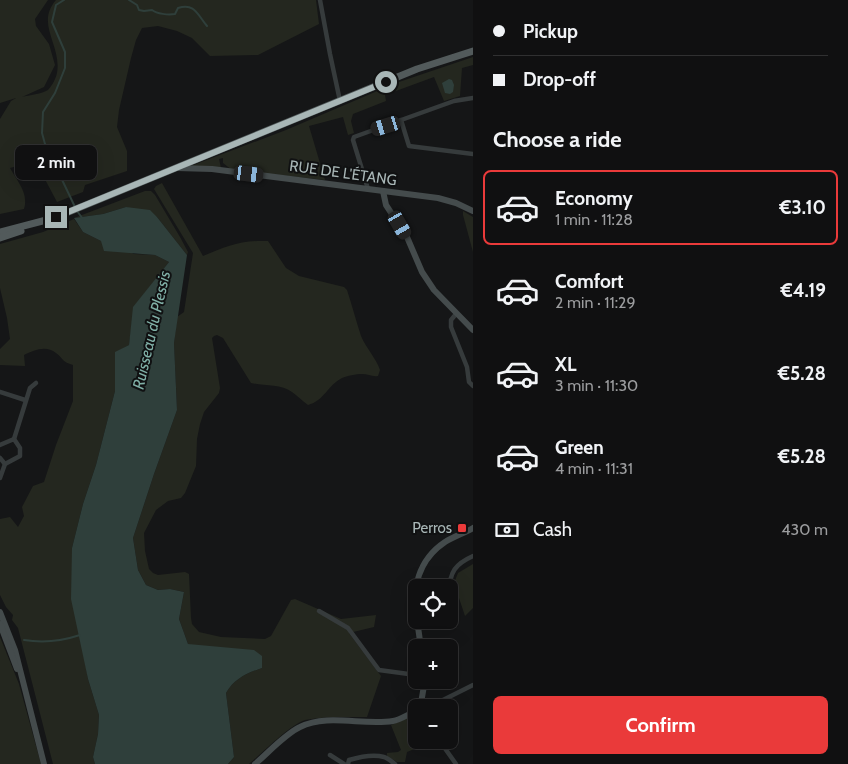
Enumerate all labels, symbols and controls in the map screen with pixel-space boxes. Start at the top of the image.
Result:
text: Pickup [523,20,578,43]
text: Drop-off [523,68,596,91]
route start [375,71,397,93]
car [369,114,402,138]
text: Choose a ride [493,126,622,153]
callout: 2 min [15,144,97,180]
text: 2 min [37,153,75,172]
street label: RUE DE L'ÉTANG [288,156,398,189]
car [233,165,264,183]
icon: car [495,185,540,230]
text: Economy [555,187,633,210]
text: €3.10 [779,196,826,219]
route end [45,206,67,228]
car [386,208,413,242]
text: 1 min · 11:28 [555,210,633,229]
icon: car [495,268,540,313]
water label: Ruisseau du Plessis [129,269,174,391]
text: Comfort [555,270,624,293]
text: €4.19 [780,279,826,302]
text: 2 min · 11:29 [555,293,636,312]
icon: car [495,351,540,396]
text: XL [555,353,576,376]
text: €5.28 [778,362,826,385]
text: 3 min · 11:30 [555,376,638,395]
icon: car [495,434,540,479]
text: Green [555,436,604,459]
text: €5.28 [778,445,826,468]
text: 4 min · 11:31 [555,459,633,478]
icon: cash [493,516,521,544]
text: Cash [533,518,572,541]
place label: Perros [412,519,452,537]
text: 430 m [781,520,828,539]
marker: Perros [456,522,468,534]
map controls [408,579,458,749]
button: locate [408,579,458,629]
button: + [408,639,458,689]
button: Confirm [493,696,828,754]
button: − [408,699,458,749]

